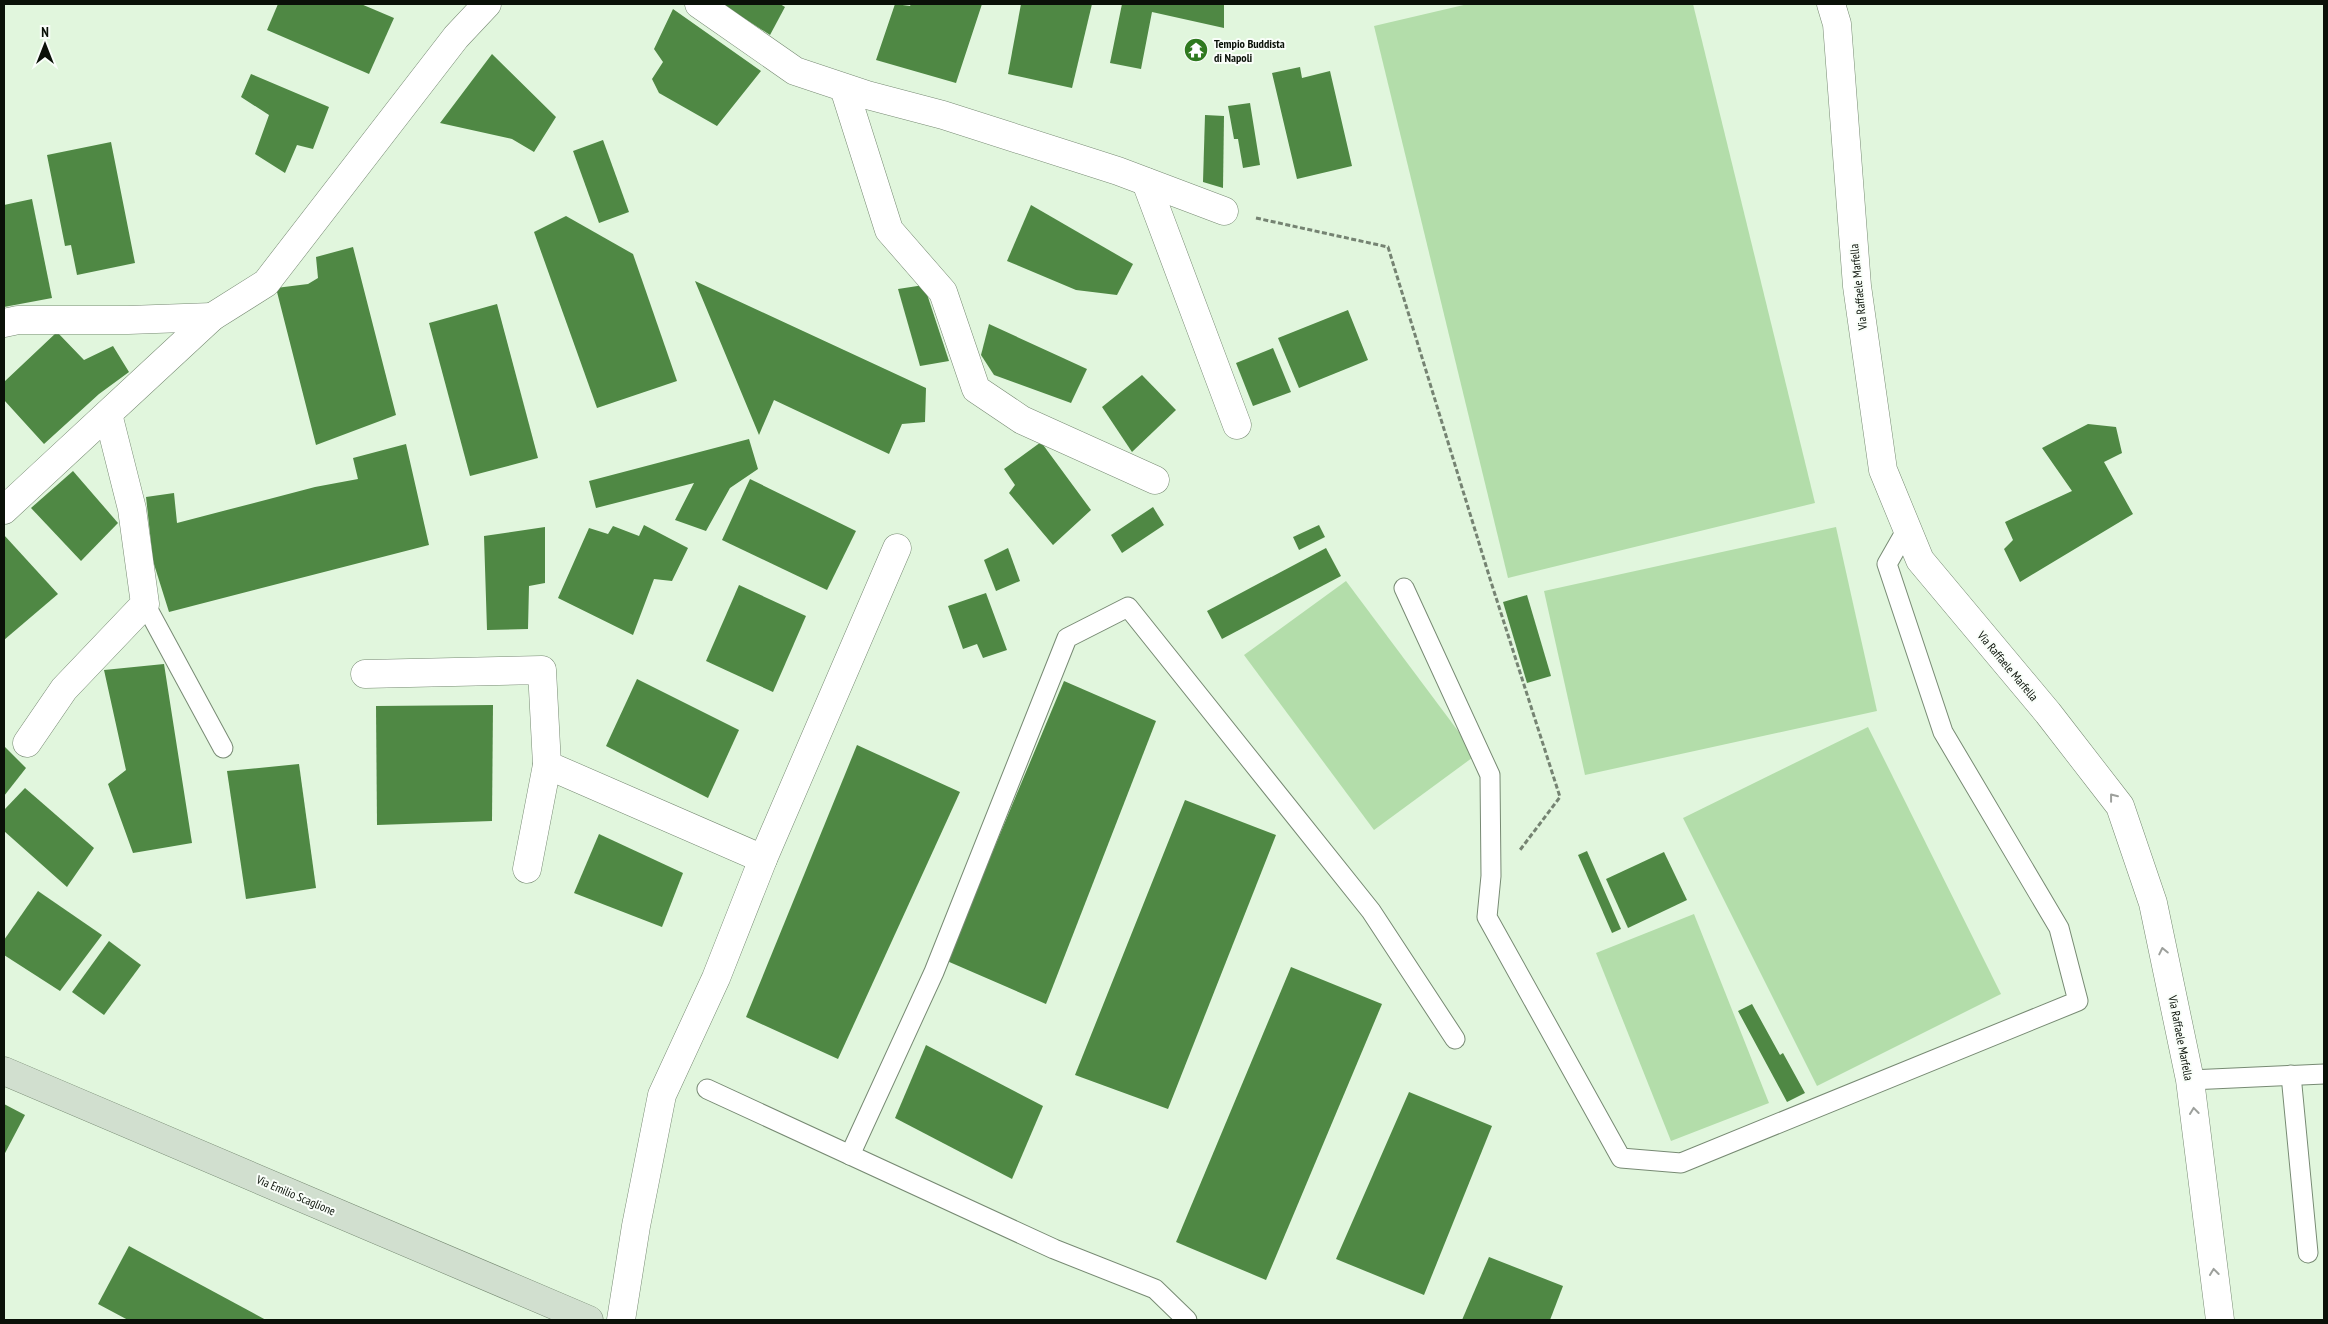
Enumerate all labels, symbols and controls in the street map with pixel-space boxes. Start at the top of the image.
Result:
north arrow [20,20,70,70]
text: N [41,23,49,41]
place label: Tempio Buddista di Napoli [1214,36,1285,65]
temple icon: Tempio Buddista di Napoli [1183,37,1209,63]
street label: Via Raffaele Marfella [1846,243,1870,332]
street label: Via Raffaele Marfella [1974,627,2042,704]
one-way arrow [2111,794,2119,803]
one-way arrow [2158,947,2169,956]
street label: Via Raffaele Marfella [2165,993,2197,1082]
one-way arrow [2189,1106,2199,1115]
street label: Via Emilio Scaglione [253,1171,338,1218]
one-way arrow [2209,1268,2220,1276]

